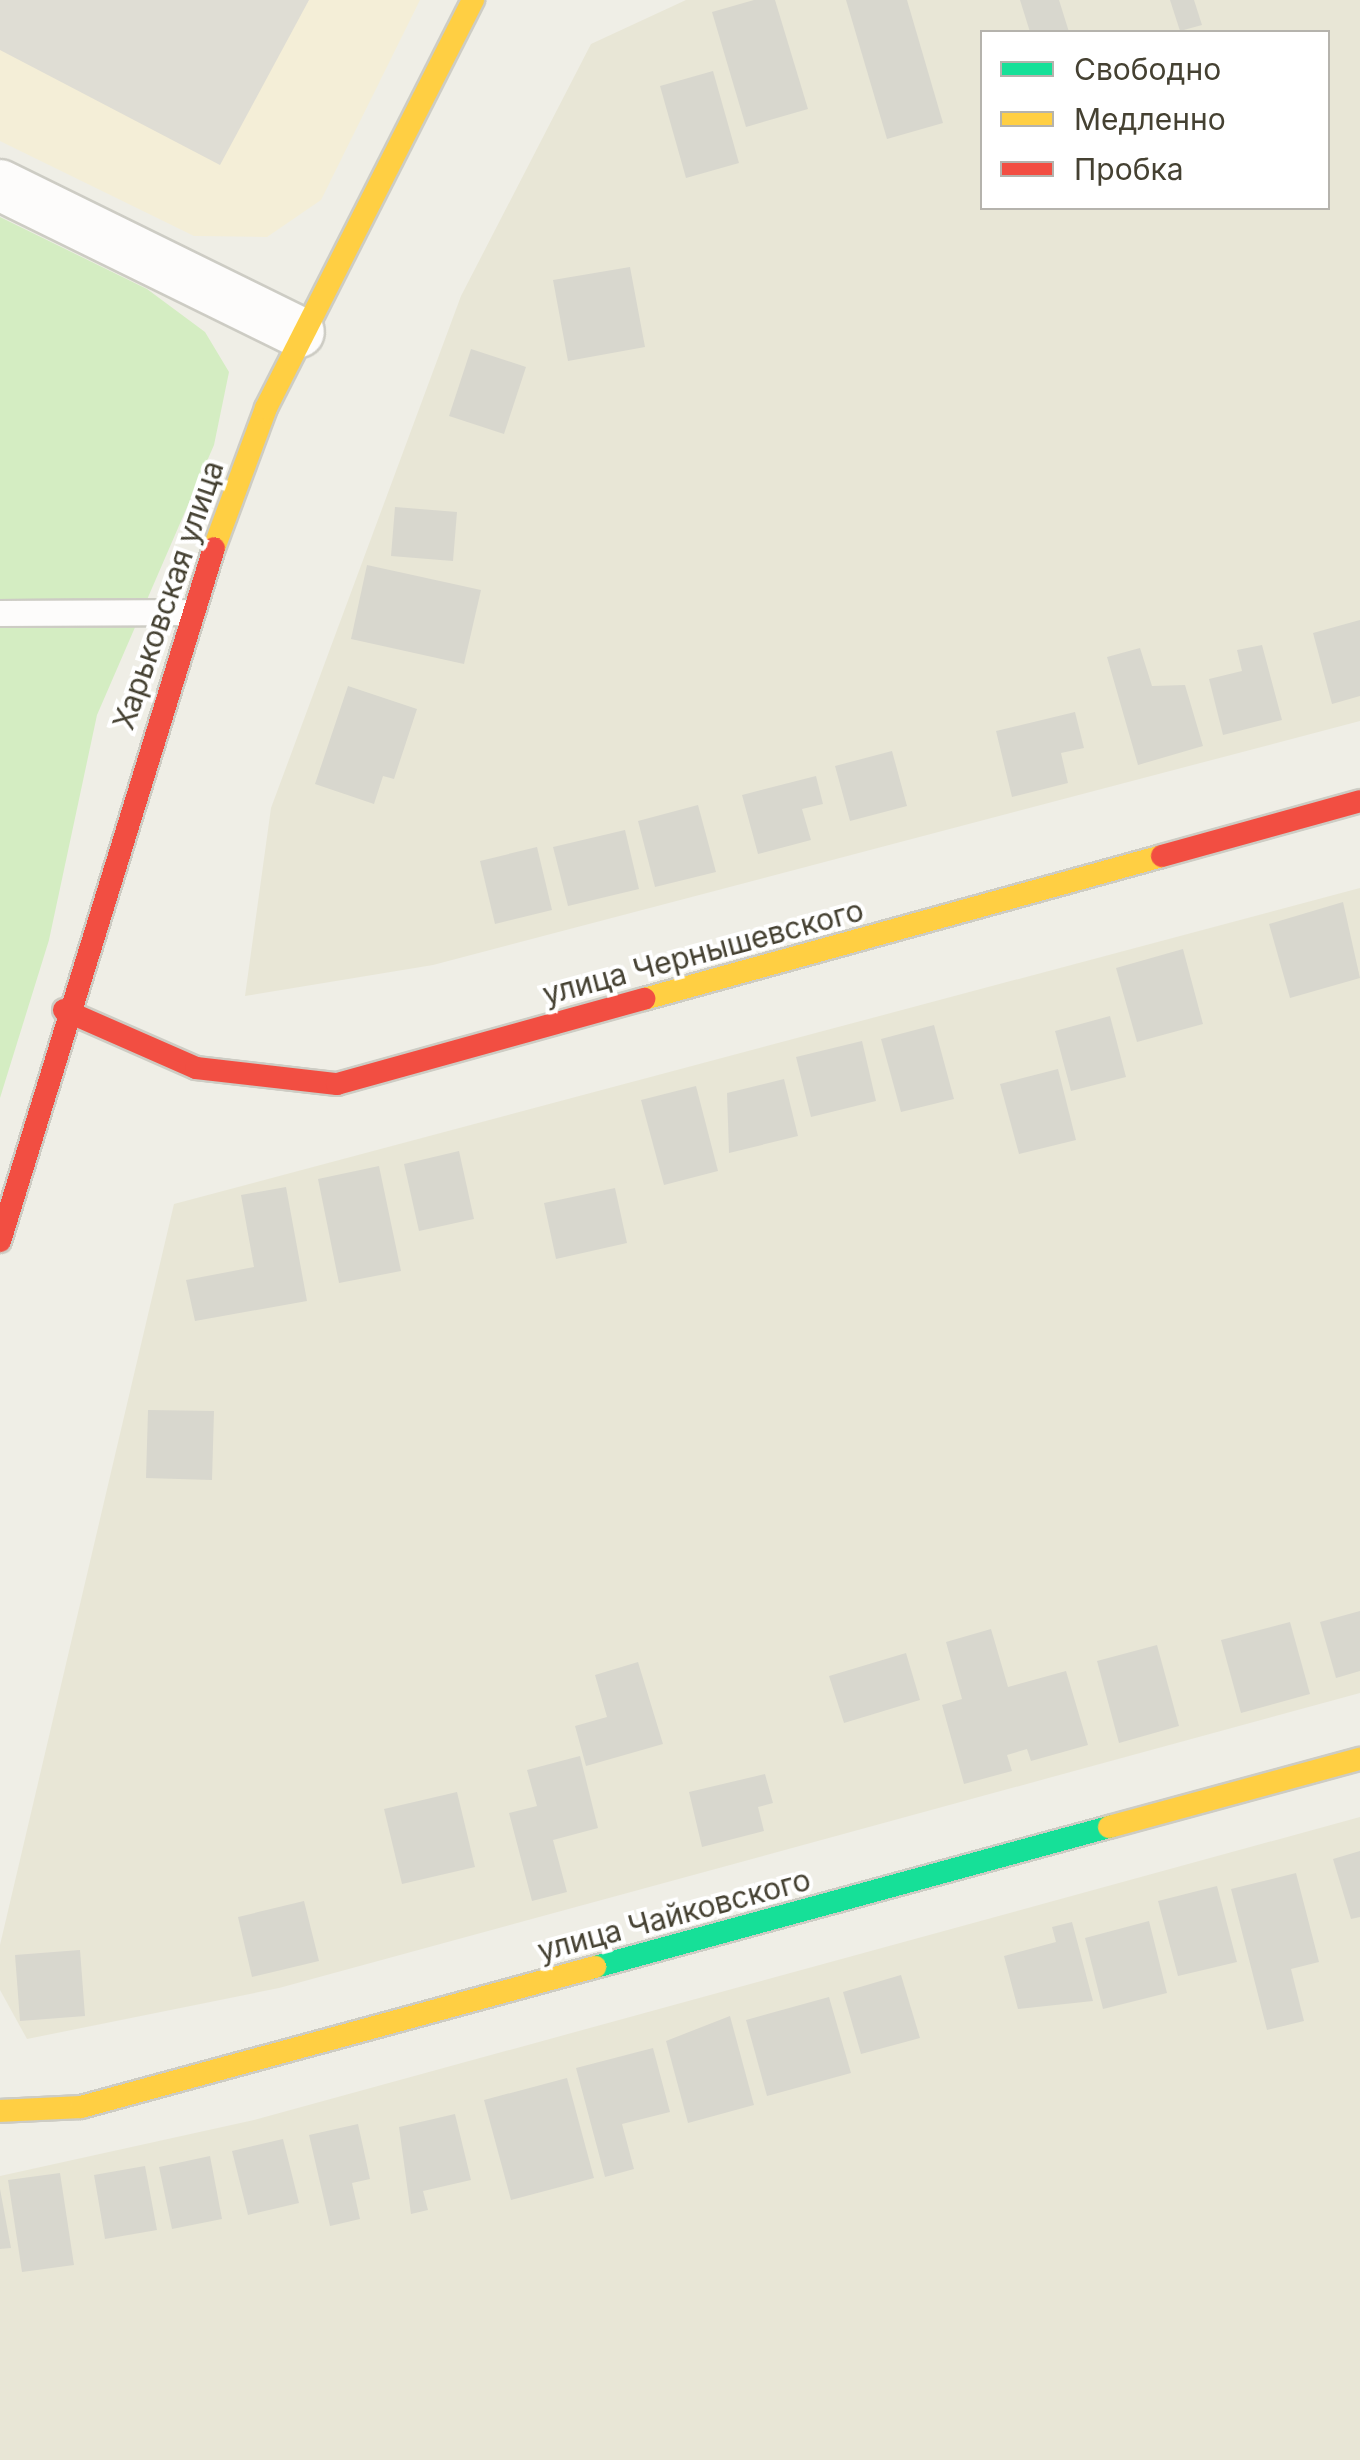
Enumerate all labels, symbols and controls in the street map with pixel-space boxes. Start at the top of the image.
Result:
legend [980,30,1330,210]
text: Свободно [1074,51,1221,87]
text: Медленно [1074,101,1226,137]
text: Пробка [1074,151,1184,187]
street label: Харьковская улица [105,456,231,734]
street label: улица Чернышевского [539,892,867,1012]
street label: улица Чайковского [534,1861,814,1969]

